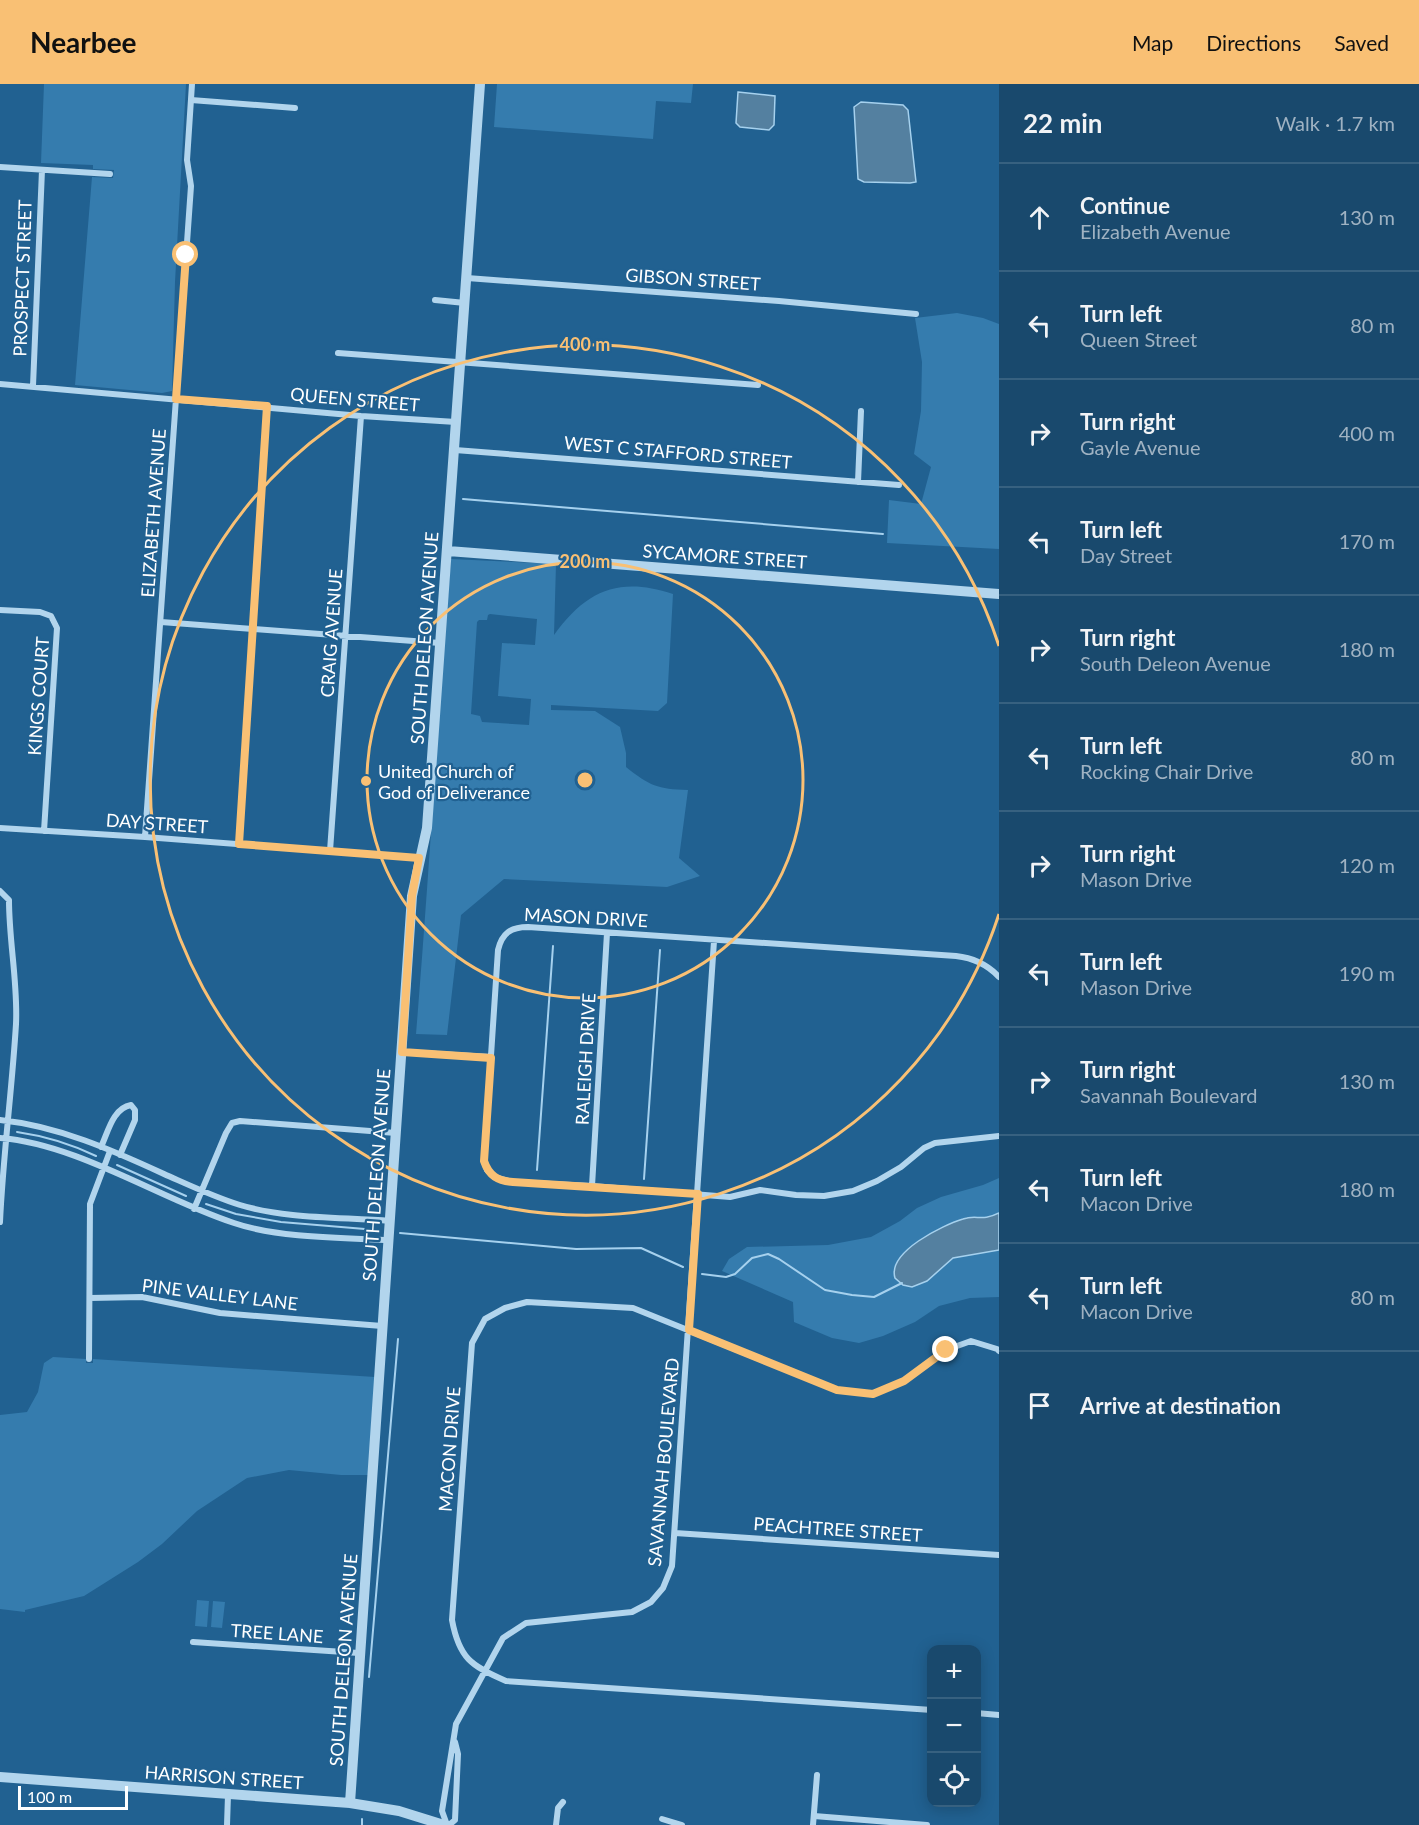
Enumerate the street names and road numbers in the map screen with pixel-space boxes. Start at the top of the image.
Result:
street label: PROSPECT STREET [8,199,36,357]
street label: GIBSON STREET [625,263,762,295]
street label: QUEEN STREET [289,382,421,416]
street label: ELIZABETH AVENUE [136,428,170,598]
street label: WEST C STAFFORD STREET [563,431,793,473]
street label: SOUTH DELEON AVENUE [406,531,442,745]
street label: SYCAMORE STREET [642,539,808,573]
street label: CRAIG AVENUE [316,568,346,698]
street label: KINGS COURT [23,635,53,756]
street label: DAY STREET [105,808,209,838]
street label: MASON DRIVE [524,903,648,931]
street label: RALEIGH DRIVE [571,992,599,1126]
street label: SOUTH DELEON AVENUE [358,1068,394,1282]
street label: PINE VALLEY LANE [141,1274,299,1314]
street label: SAVANNAH BOULEVARD [643,1357,683,1567]
street label: MACON DRIVE [434,1386,464,1512]
street label: PEACHTREE STREET [753,1512,924,1546]
street label: SOUTH DELEON AVENUE [325,1553,361,1767]
street label: TREE LANE [230,1619,324,1647]
street label: HARRISON STREET [144,1760,305,1794]

